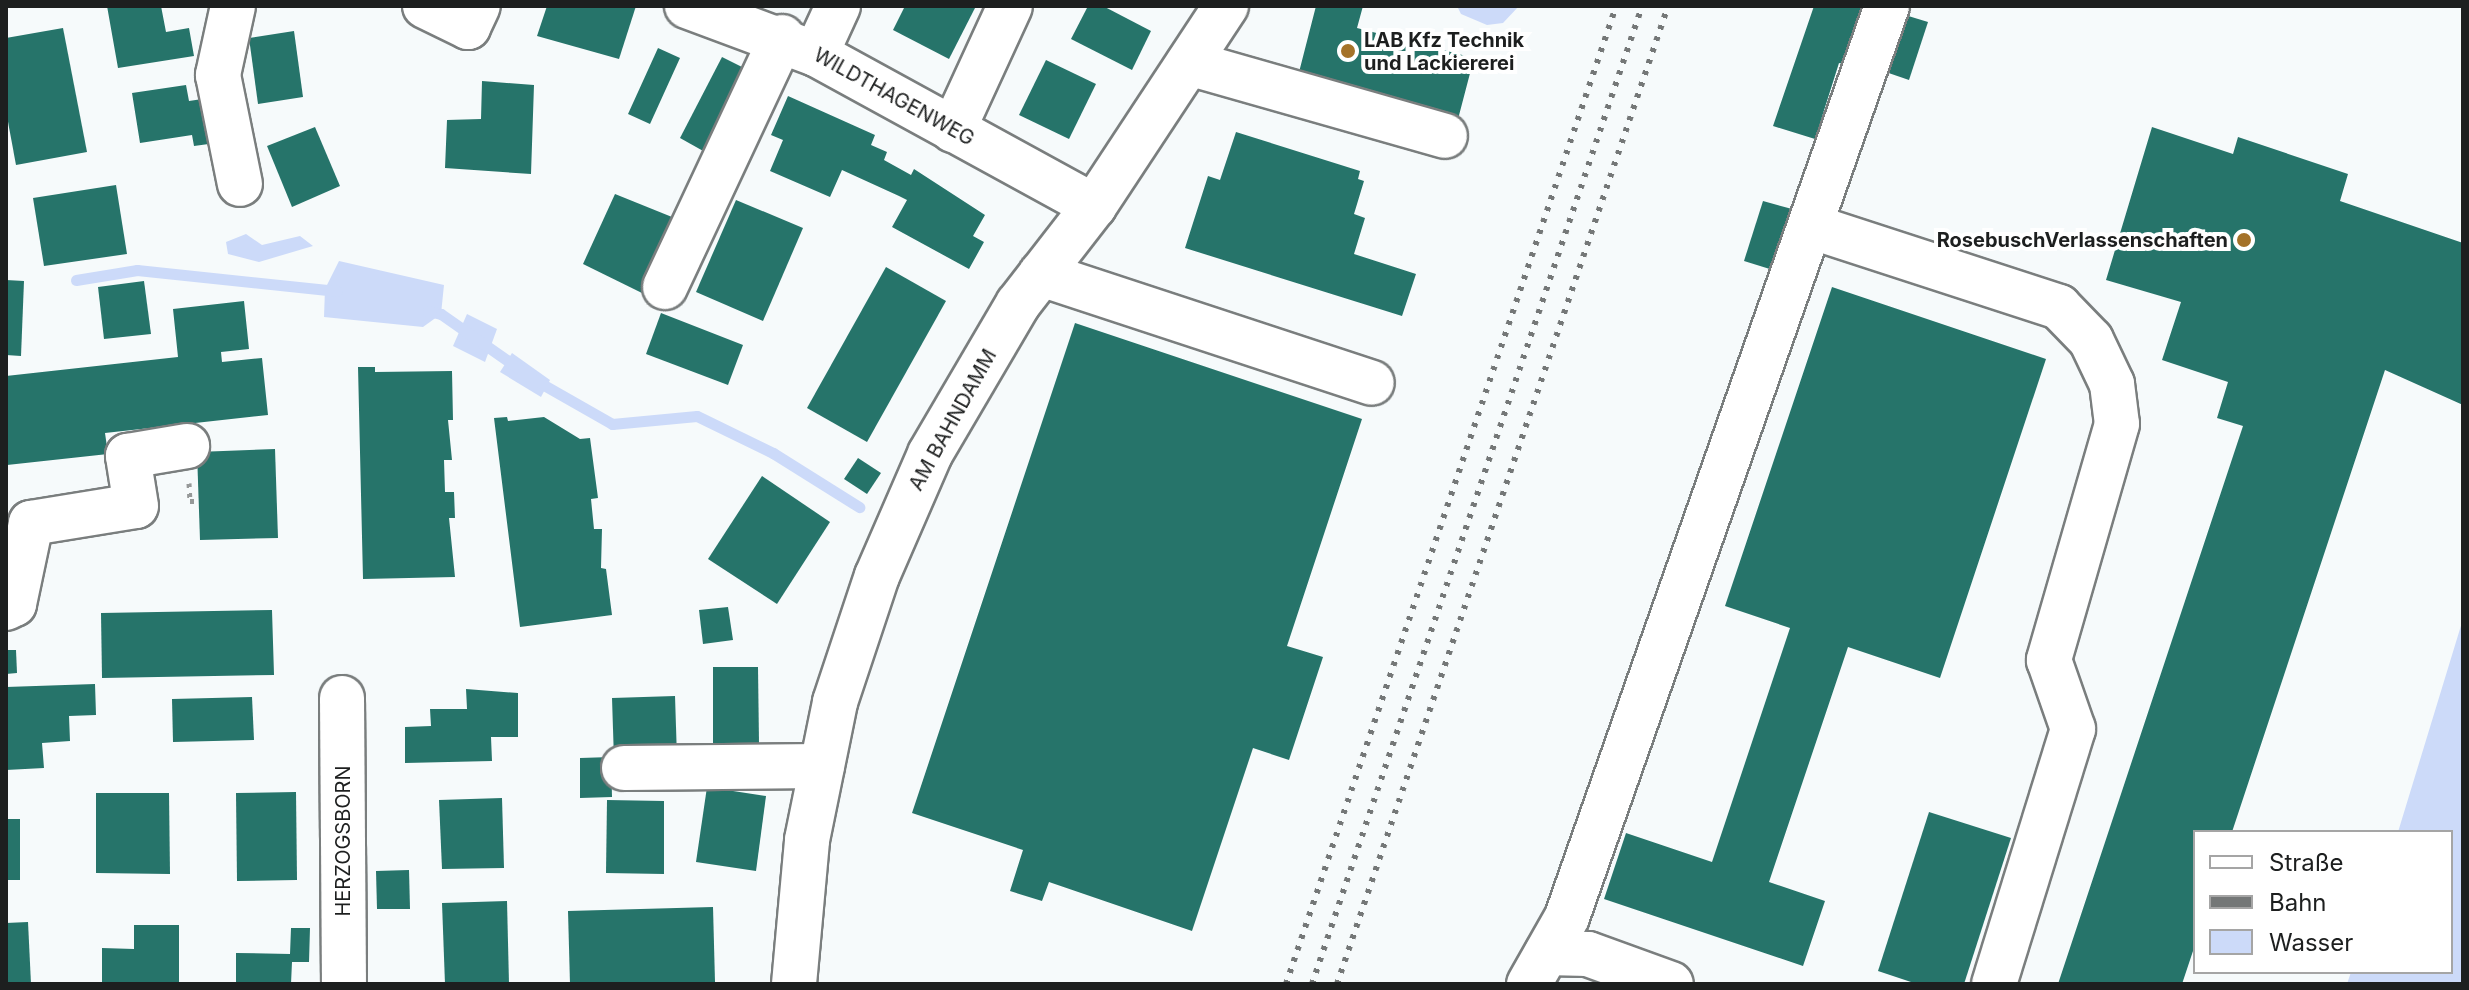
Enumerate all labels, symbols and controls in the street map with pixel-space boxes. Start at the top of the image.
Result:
place label: LAB Kfz Technik und Lackiererei [1364,28,1524,75]
marker: LAB Kfz Technik und Lackiererei [1339,42,1357,60]
street label: WILDTHAGENWEG [810,43,978,151]
place label: RosebuschVerlassenschaften [1937,228,2228,252]
marker: RosebuschVerlassenschaften [2235,231,2253,249]
street label: AM BAHNDAMM [904,345,1002,495]
street label: HERZOGSBORN [331,765,355,917]
legend [2193,830,2453,974]
text: Straße [2269,848,2344,877]
text: Bahn [2269,888,2327,917]
text: Wasser [2269,928,2353,957]

